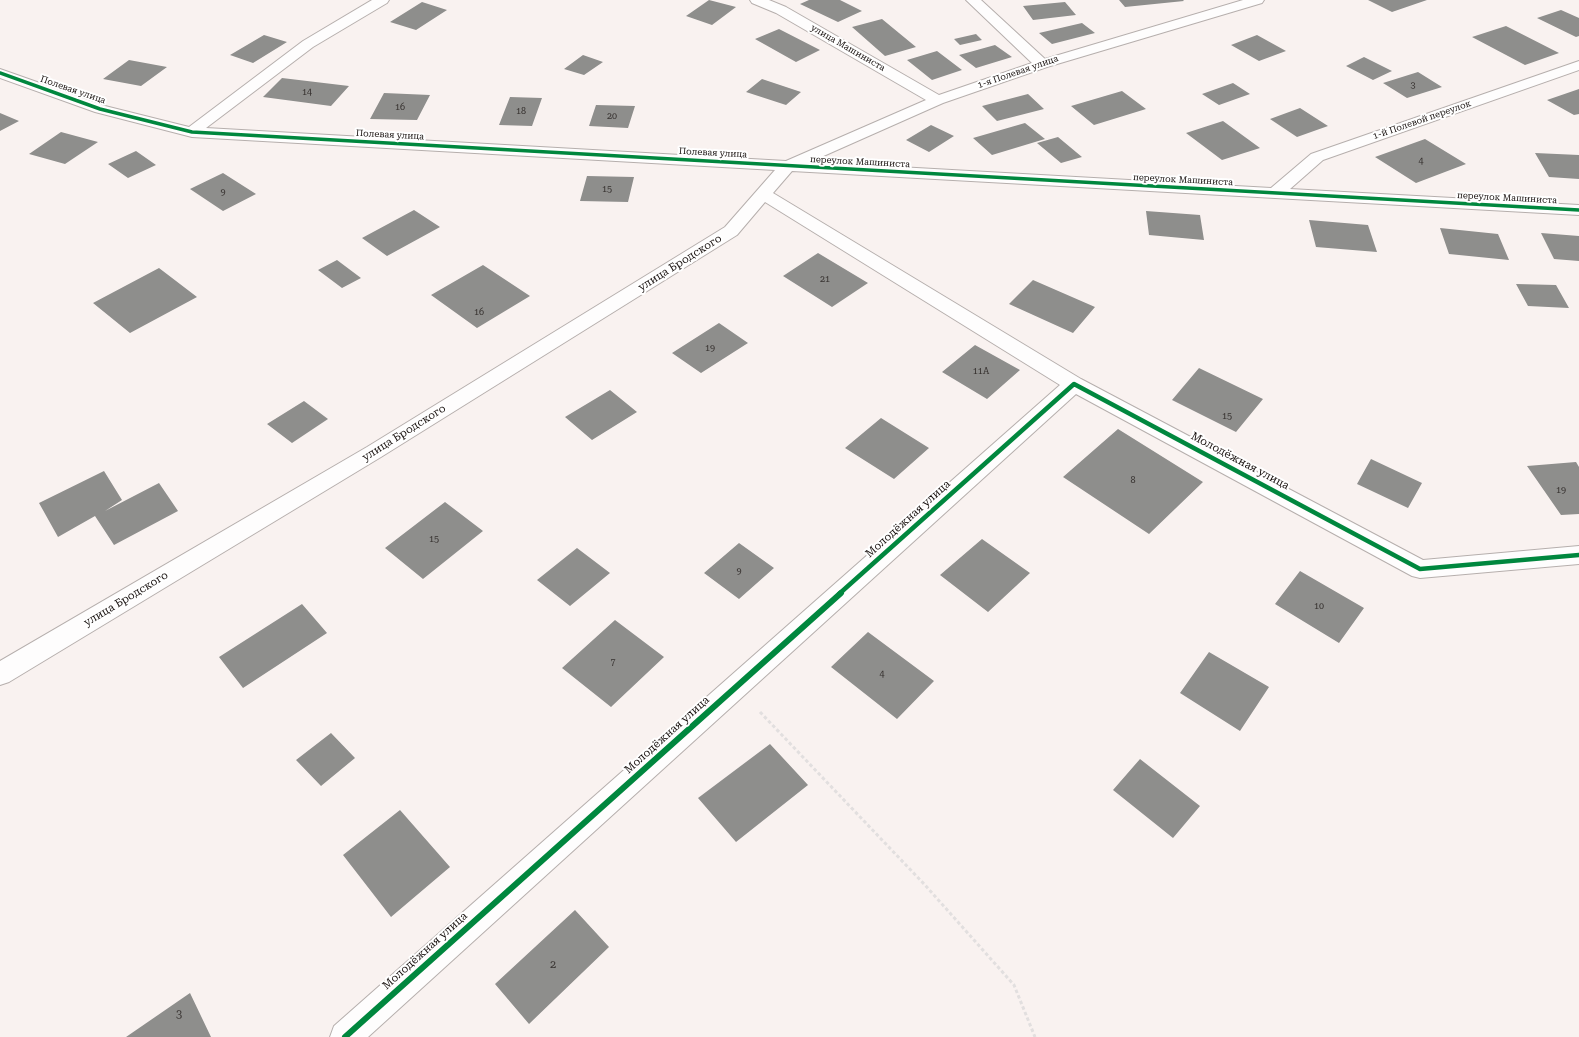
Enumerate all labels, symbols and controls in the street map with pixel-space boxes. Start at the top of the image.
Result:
street label: улица Машиниста [809,22,887,74]
street label: 1-я Полевая улица [976,53,1060,91]
street label: Полевая улица [39,74,107,106]
house number: 3 [1410,80,1416,90]
house number: 14 [302,87,312,97]
street label: 1-й Полевой переулок [1371,98,1473,142]
house number: 16 [395,102,405,112]
house number: 18 [516,106,526,116]
house number: 20 [607,111,617,121]
street label: Полевая улица [356,128,424,142]
street label: Полевая улица [679,146,747,160]
street label: переулок Машиниста [810,154,910,170]
house number: 4 [1418,156,1424,166]
street label: переулок Машиниста [1133,172,1233,188]
house number: 15 [602,184,612,194]
house number: 9 [220,187,226,197]
street label: переулок Машиниста [1457,190,1557,206]
street label: улица Бродского [636,232,724,294]
house number: 21 [820,274,830,284]
house number: 16 [474,307,484,317]
house number: 19 [705,343,715,353]
house number: 11А [973,366,989,376]
street label: улица Бродского [360,402,448,464]
house number: 15 [1222,411,1232,421]
street label: Молодёжная улица [1189,429,1291,493]
house number: 8 [1130,475,1136,485]
street label: Молодёжная улица [863,477,953,561]
house number: 19 [1556,485,1566,495]
house number: 15 [429,534,439,544]
house number: 9 [736,566,742,576]
street label: улица Бродского [81,569,171,629]
house number: 10 [1314,601,1324,611]
house number: 7 [610,657,616,667]
house number: 4 [879,669,885,679]
street label: Молодёжная улица [622,693,712,777]
street label: Молодёжная улица [380,909,470,993]
house number: 2 [550,958,556,972]
house number: 3 [176,1008,182,1022]

